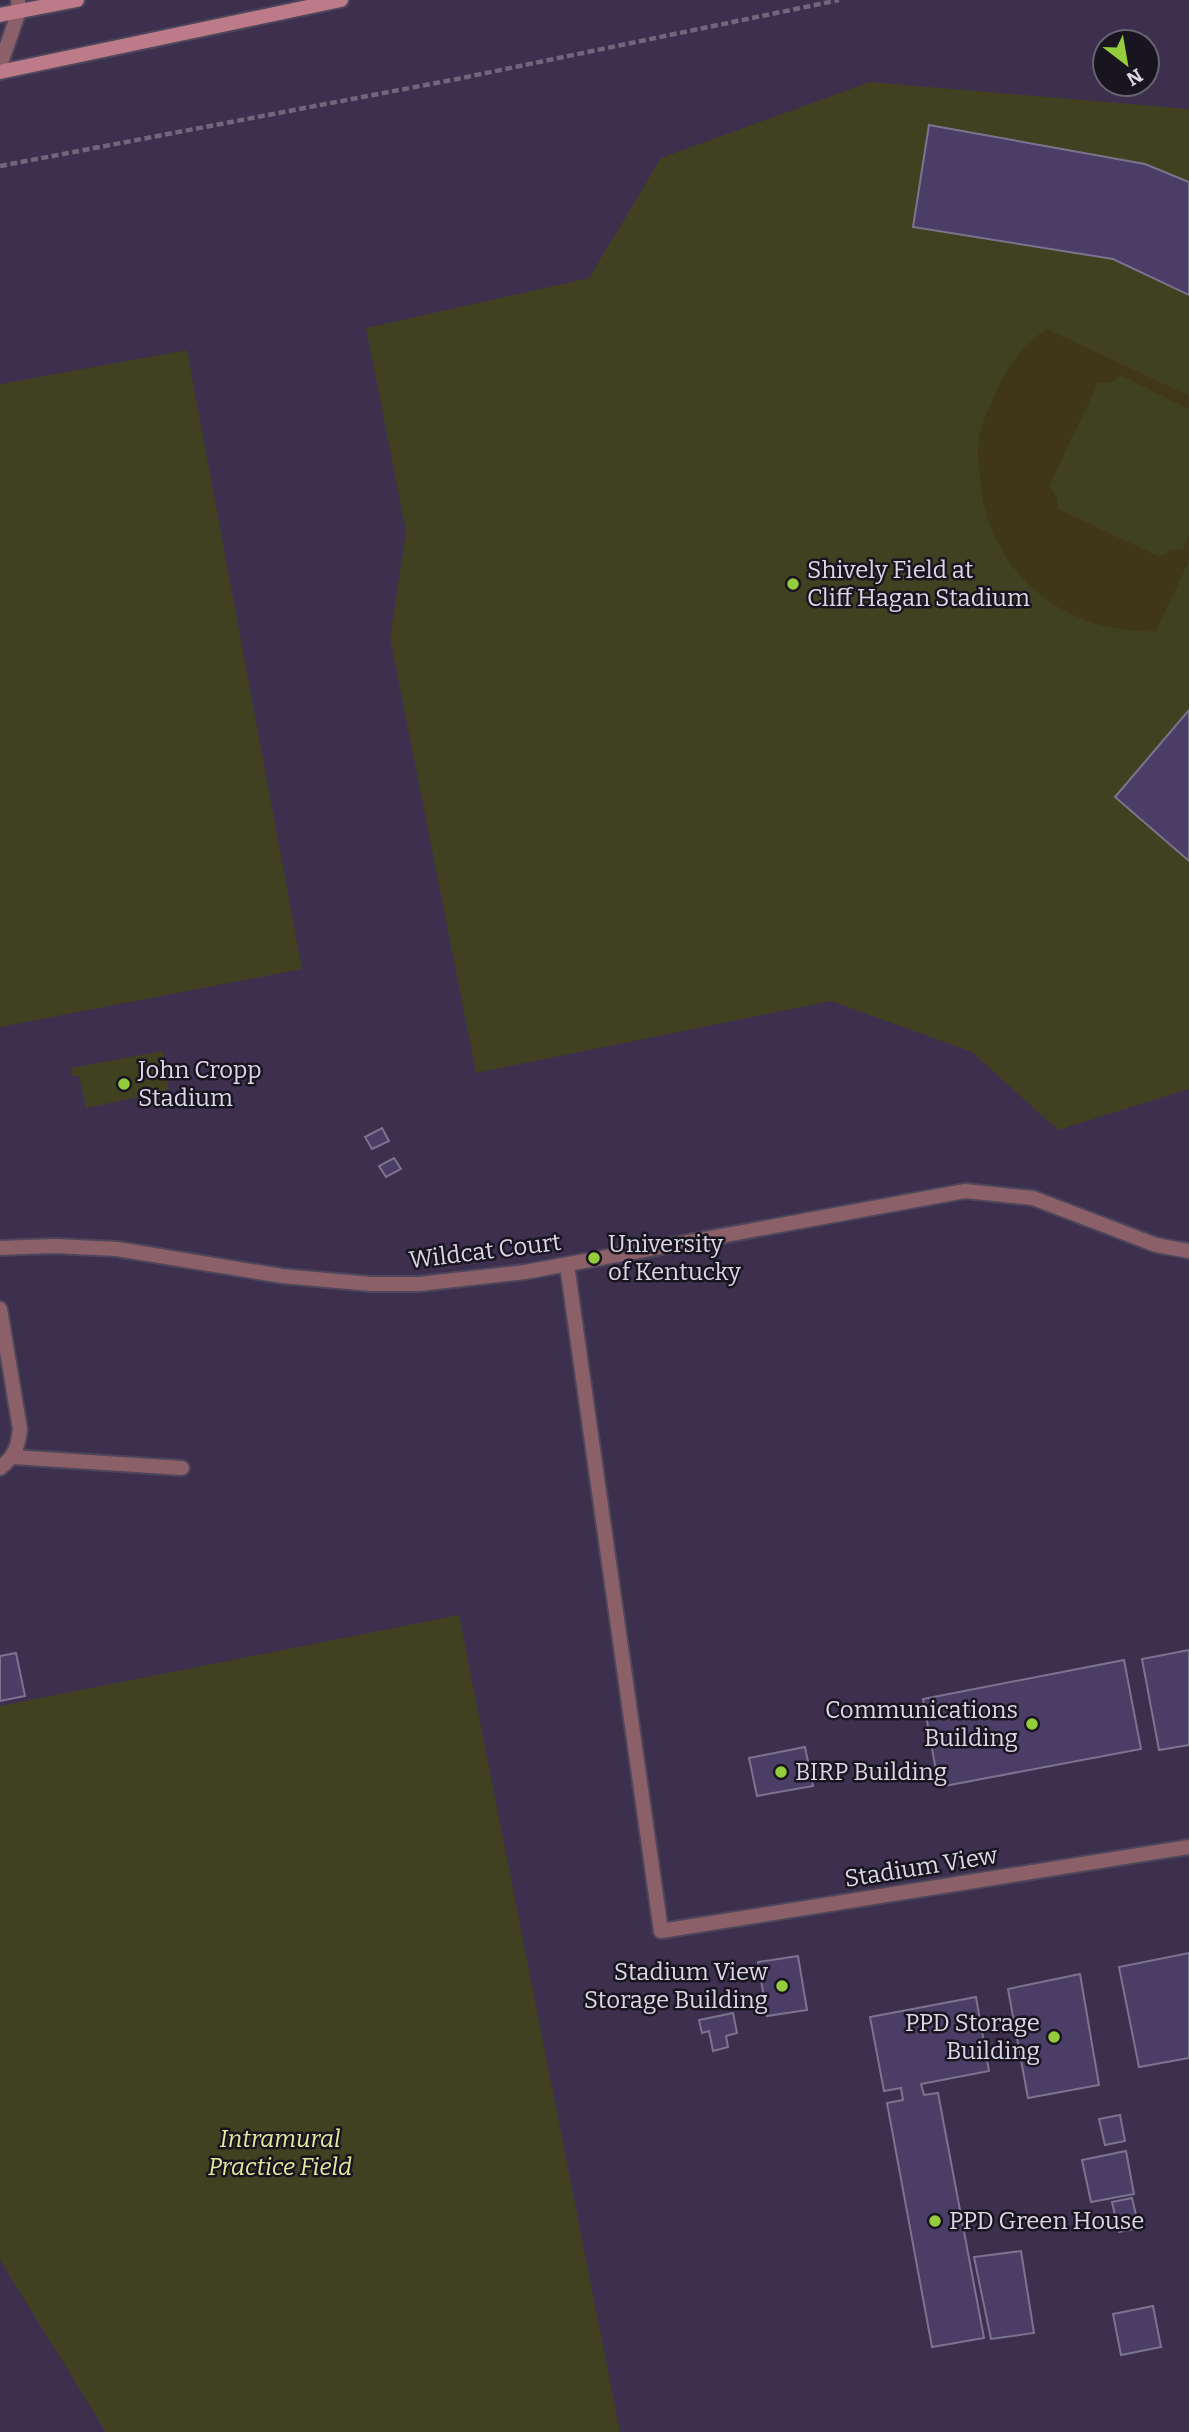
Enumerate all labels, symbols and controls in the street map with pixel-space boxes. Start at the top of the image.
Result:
north arrow [1091,28,1161,98]
text: N [1122,64,1147,91]
place label: Shively Field at Cliff Hagan Stadium [807,556,1030,612]
marker: Shively Field at Cliff Hagan Stadium [785,576,801,592]
place label: John Cropp Stadium [137,1056,262,1112]
marker: John Cropp Stadium [116,1076,132,1092]
street label: Wildcat Court [407,1228,563,1274]
place label: University of Kentucky [608,1230,741,1286]
marker: University of Kentucky [586,1250,602,1266]
place label: Communications Building [825,1696,1018,1752]
marker: Communications Building [1024,1716,1040,1732]
place label: BIRP Building [795,1758,947,1786]
marker: BIRP Building [773,1764,789,1780]
street label: Stadium View [843,1841,1000,1893]
place label: Stadium View Storage Building [584,1958,769,2014]
marker: Stadium View Storage Building [774,1978,790,1994]
place label: PPD Storage Building [905,2009,1040,2065]
marker: PPD Storage Building [1046,2029,1062,2045]
park label: Intramural Practice Field [208,2125,352,2181]
place label: PPD Green House [949,2207,1144,2235]
marker: PPD Green House [927,2213,943,2229]

